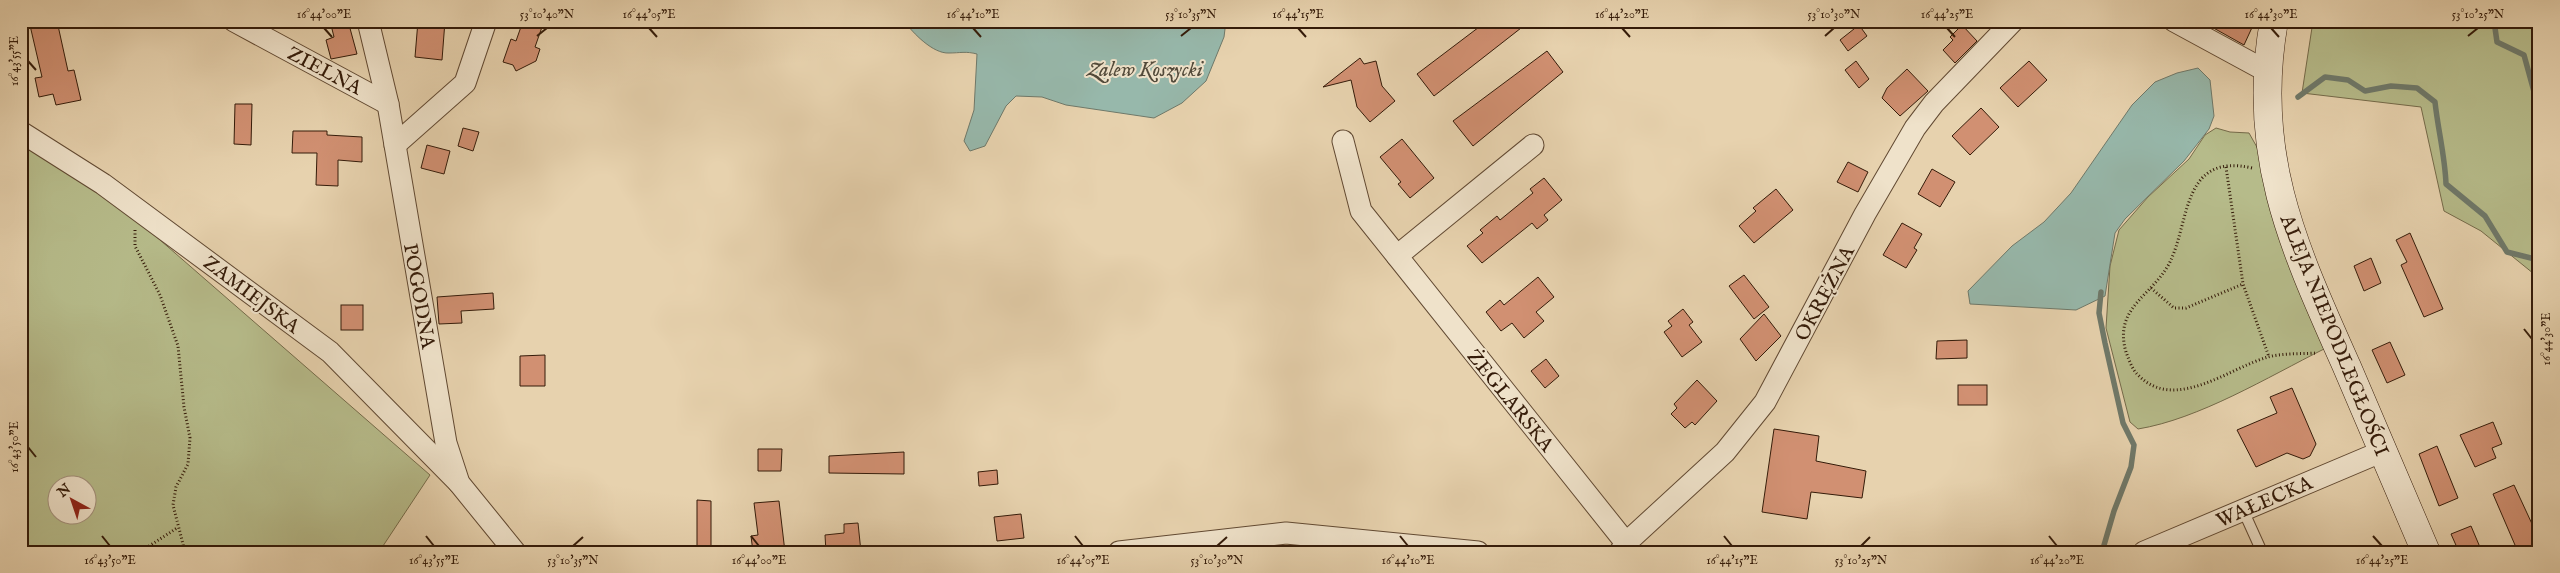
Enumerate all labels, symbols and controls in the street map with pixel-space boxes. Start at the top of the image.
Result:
text: 16°44'00"E [297,7,351,22]
text: 53°10'40"N [520,7,575,22]
text: 16°44'05"E [623,7,675,22]
text: 16°44'10"E [947,7,1000,22]
text: 53°10'35"N [1165,7,1217,22]
text: 16°44'15"E [1272,7,1324,22]
text: 16°44'20"E [1595,7,1649,22]
text: 53°10'30"N [1808,7,1861,22]
text: 16°44'25"E [1921,7,1973,22]
text: 16°44'30"E [2244,7,2298,22]
text: 53°10'25"N [2452,7,2505,22]
text: 16°43'55"E [7,36,22,86]
street label: ZIELNA [283,41,366,102]
water label: Zalew Koszycki [1085,57,1205,84]
street label: ALEJA NIEPODLEGŁOŚCI [2273,210,2394,460]
street label: OKRĘŻNA [1790,241,1861,346]
street label: POGODNA [397,242,440,351]
street label: ZAMIEJSKA [198,251,305,340]
text: 16°44'30"E [2539,312,2554,366]
street label: ŻEGLARSKA [1461,345,1559,458]
text: 16°43'50"E [7,421,22,473]
street label: WAŁECKA [2213,471,2317,534]
north arrow [48,476,98,526]
text: N [53,480,75,502]
text: 16°43'50"E [84,553,136,568]
text: 16°43'55"E [409,553,459,568]
text: 53°10'35"N [547,553,599,568]
text: 16°44'00"E [732,553,786,568]
text: 16°44'05"E [1057,553,1109,568]
text: 53°10'30"N [1191,553,1244,568]
text: 16°44'10"E [1382,553,1435,568]
text: 16°44'15"E [1706,553,1758,568]
text: 53°10'25"N [1835,553,1888,568]
text: 16°44'20"E [2030,553,2084,568]
text: 16°44'25"E [2356,553,2408,568]

